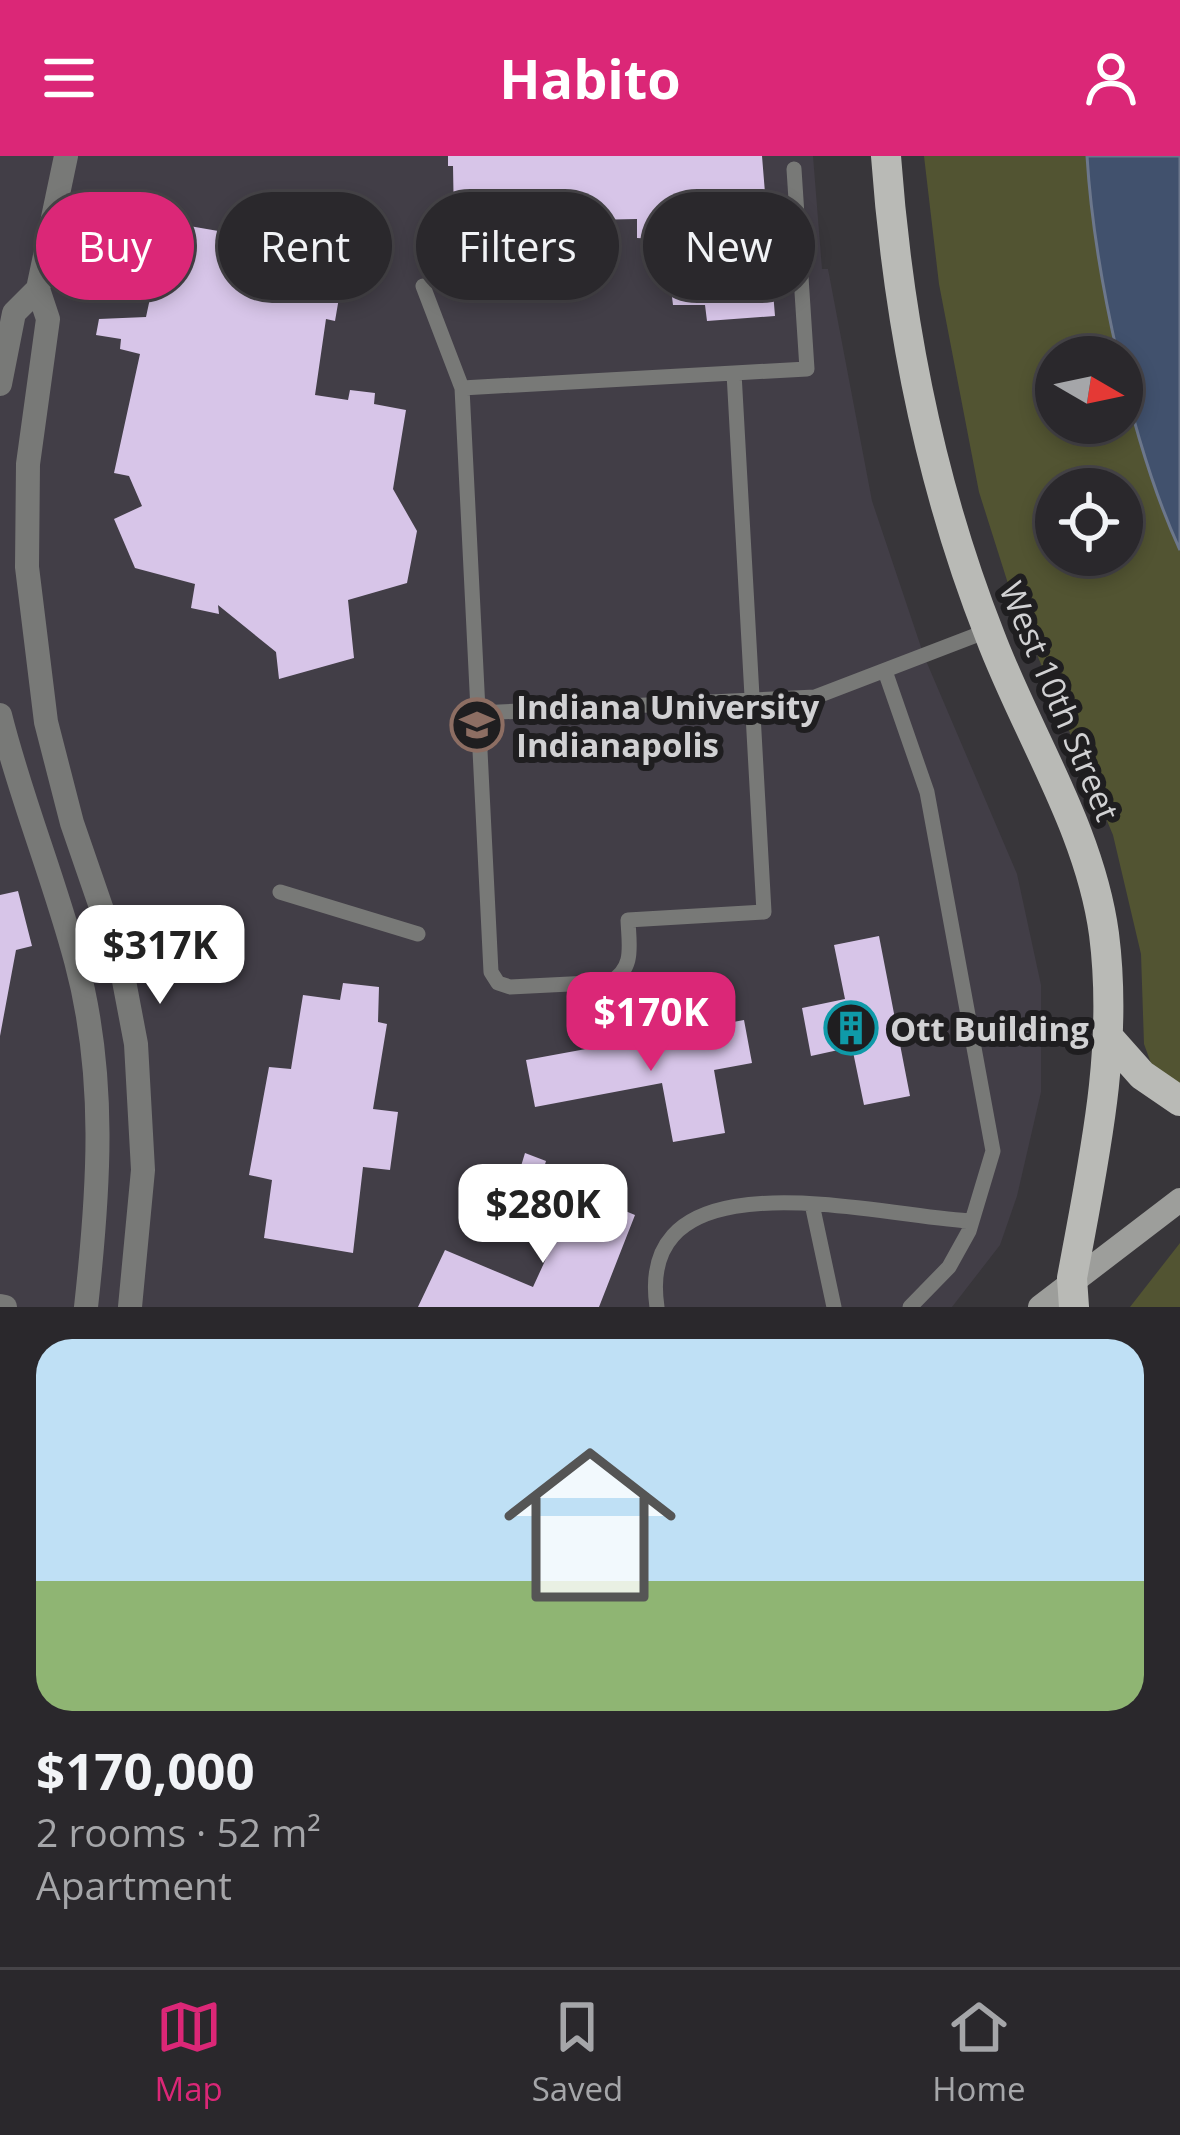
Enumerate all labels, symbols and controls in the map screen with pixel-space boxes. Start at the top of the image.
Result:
text: Habito [499,41,681,115]
icon: menu [36,45,102,111]
icon: person [1078,45,1144,111]
chip: Buy [36,192,194,300]
chip: Rent [218,192,392,300]
chip: Filters [416,192,619,300]
chip: New [643,192,815,300]
north arrow [1035,336,1143,444]
map controls [1035,336,1143,576]
button: locate [1035,468,1143,576]
street label: West 10th Street [989,575,1131,827]
place label: Indiana University Indianapolis [516,684,819,767]
school or university icon: Indiana University Indianapolis [449,697,505,753]
pin: $317K [76,905,244,1007]
text: $317K [102,917,218,970]
pin: $170K [567,972,735,1074]
text: $170K [593,984,709,1037]
building icon: Ott Building [823,1000,879,1056]
place label: Ott Building [890,1006,1089,1051]
pin: $280K [459,1164,627,1266]
text: $280K [485,1176,601,1229]
icon: home [482,1417,698,1633]
text: $170,000 [36,1735,255,1805]
text: 2 rooms · 52 m² [36,1805,321,1858]
text: Apartment [36,1858,232,1911]
tab: Map [154,1994,223,2111]
tab: Saved [532,1994,623,2111]
tab: Home [932,1994,1026,2111]

